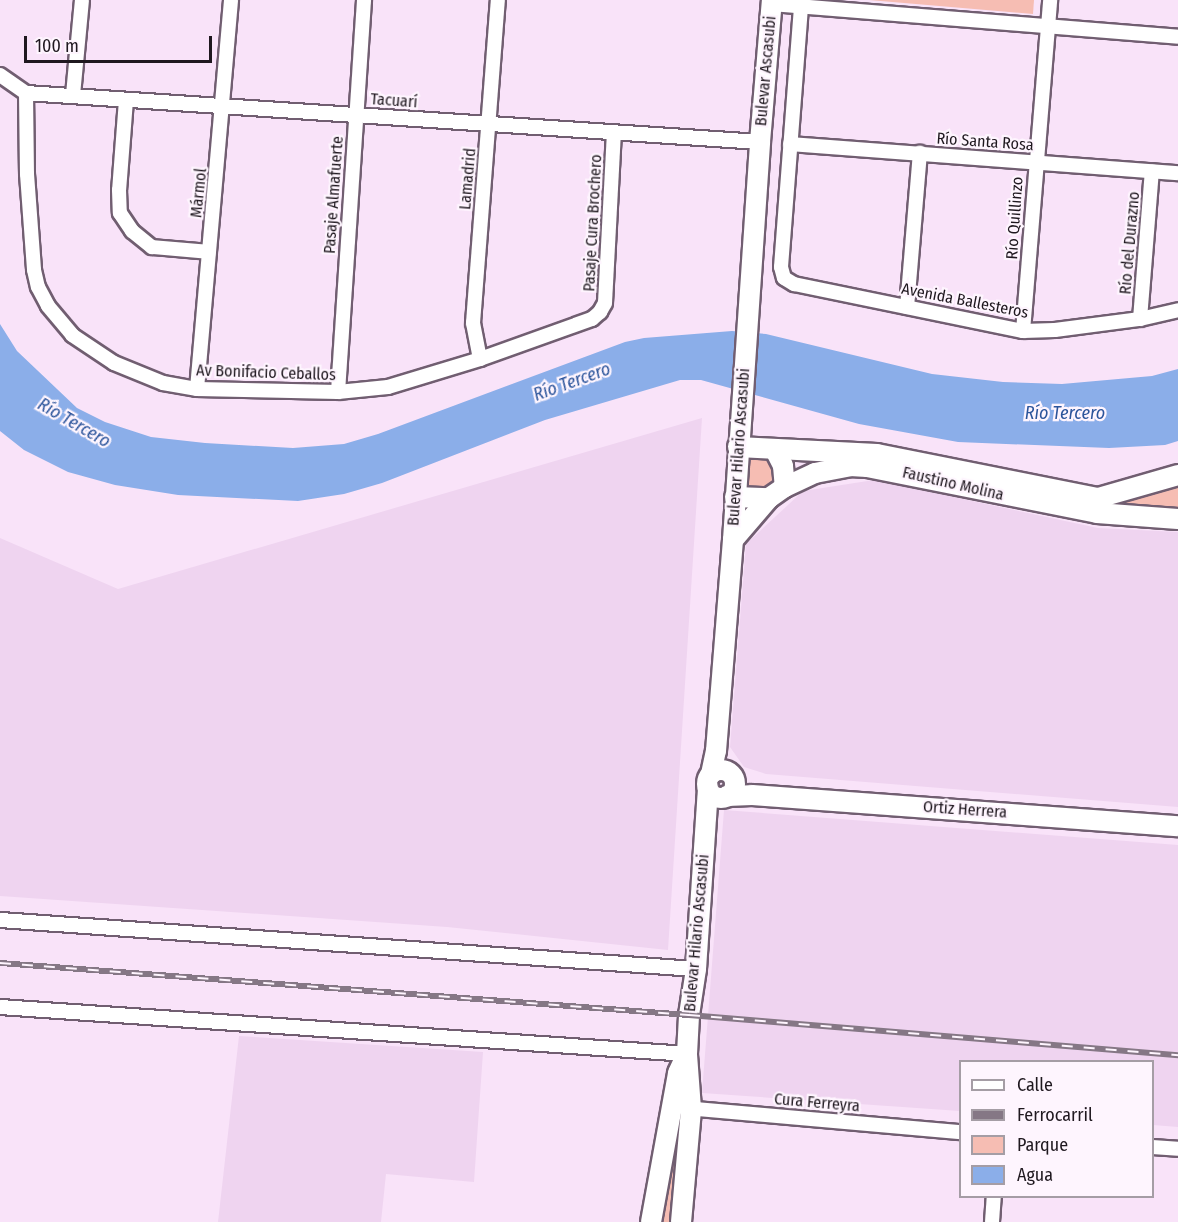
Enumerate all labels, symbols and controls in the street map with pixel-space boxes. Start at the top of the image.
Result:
street label: Bulevar Ascasubi [752,15,780,127]
scale bar [27,24,214,62]
text: 100 m [35,35,79,57]
street label: Tacuarí [370,90,418,112]
street label: Río Santa Rosa [936,129,1034,155]
street label: Pasaje Almafuerte [320,136,348,254]
street label: Lamadrid [456,147,480,211]
street label: Pasaje Cura Brochero [580,154,606,292]
street label: Mármol [187,167,211,219]
street label: Río Quillinzo [1003,176,1027,260]
street label: Río del Durazno [1116,191,1144,295]
street label: Avenida Ballesteros [900,279,1030,323]
water label: Río Tercero [530,358,614,406]
street label: Av Bonifacio Ceballos [196,361,336,385]
street label: Bulevar Hilario Ascasubi [724,367,754,527]
water label: Río Tercero [34,394,114,452]
water label: Río Tercero [1025,402,1105,424]
street label: Faustino Molina [901,463,1005,505]
street label: Ortiz Herrera [922,797,1008,823]
street label: Bulevar Hilario Ascasubi [681,853,713,1013]
legend [959,1060,1154,1198]
text: Calle [1017,1074,1053,1096]
street label: Cura Ferreyra [773,1090,861,1116]
text: Ferrocarril [1017,1104,1093,1126]
text: Parque [1017,1134,1068,1156]
text: Agua [1017,1164,1053,1186]

